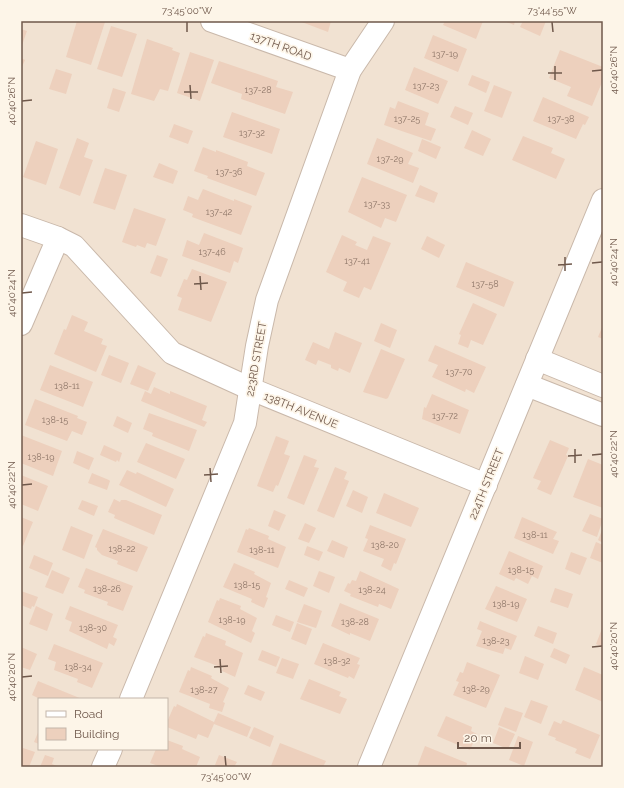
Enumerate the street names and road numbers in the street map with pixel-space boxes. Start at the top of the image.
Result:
street label: 137TH ROAD [248,29,313,64]
street label: 223RD STREET [244,320,270,398]
street label: 138TH AVENUE [262,390,340,431]
street label: 224TH STREET [466,447,507,522]

